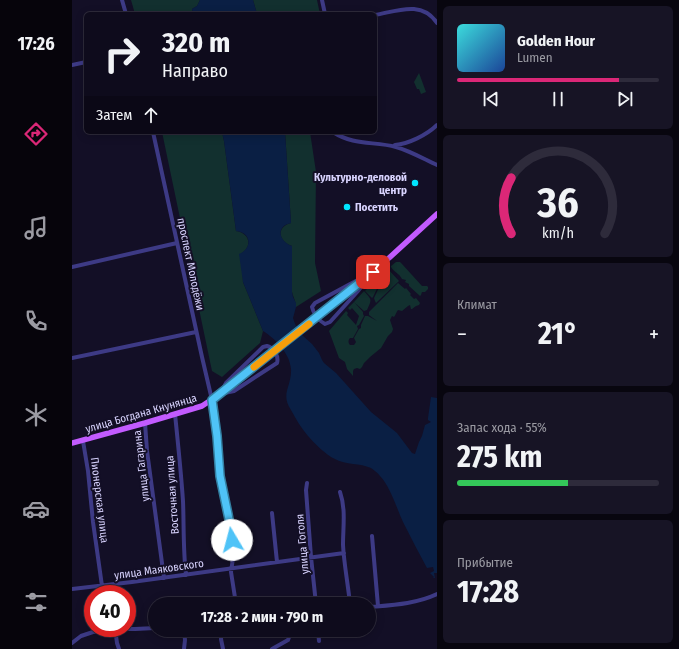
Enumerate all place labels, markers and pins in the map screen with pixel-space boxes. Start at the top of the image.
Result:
place label: Культурно-деловой центр [314,171,407,197]
marker: Культурно-деловой центр [410,178,420,188]
place label: Посетить [355,201,399,214]
marker: Посетить [342,202,352,212]
pin [356,255,390,289]

